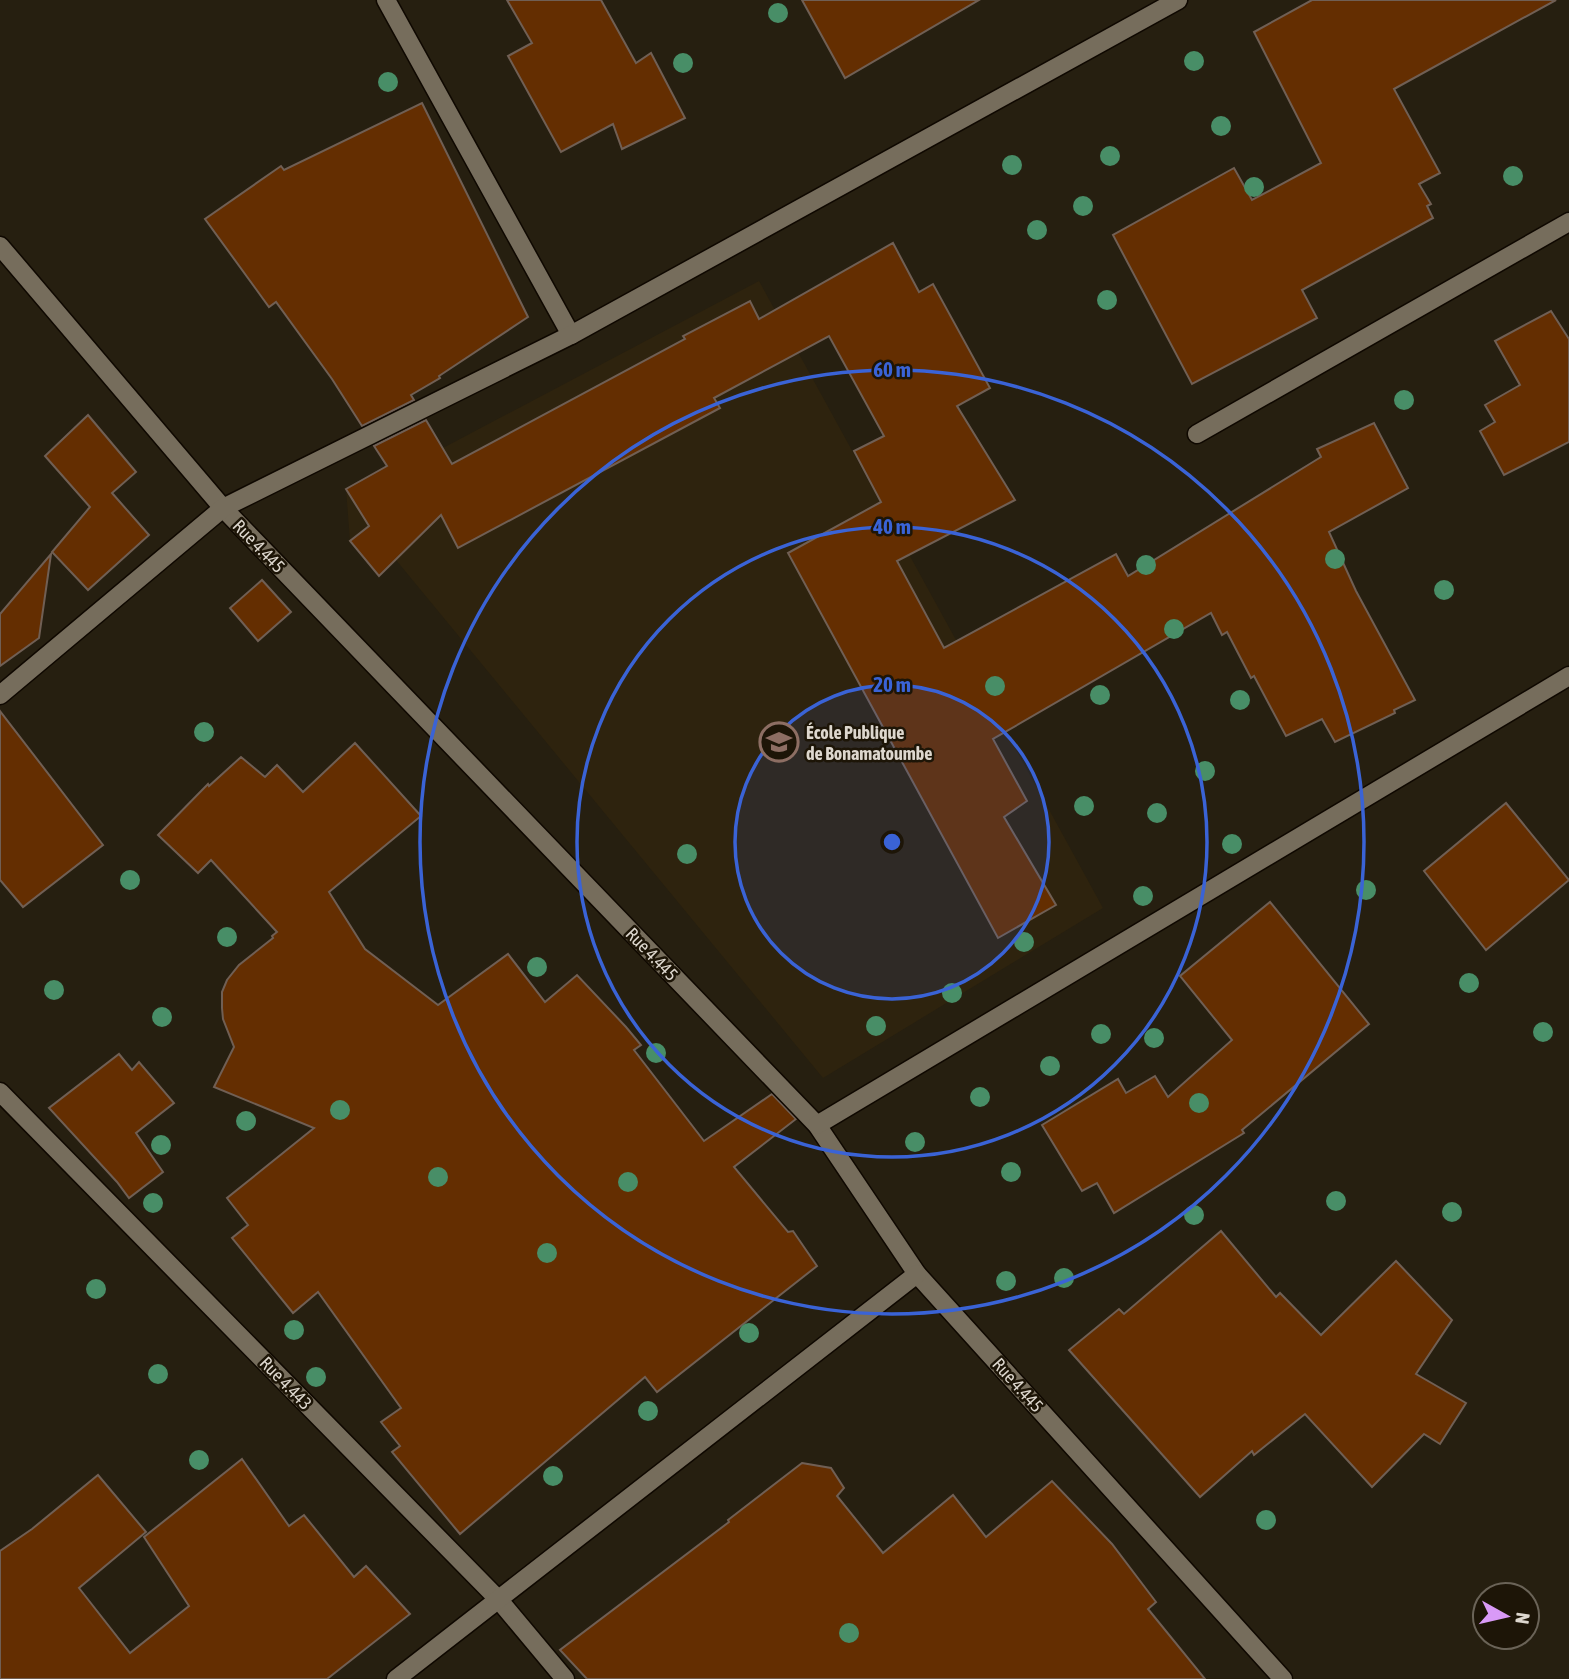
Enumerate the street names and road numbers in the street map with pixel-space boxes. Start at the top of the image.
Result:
street label: Rue 4.445 [229,515,289,577]
street label: Rue 4.445 [622,923,682,985]
street label: Rue 4.443 [256,1352,316,1414]
street label: Rue 4.445 [988,1354,1048,1416]

